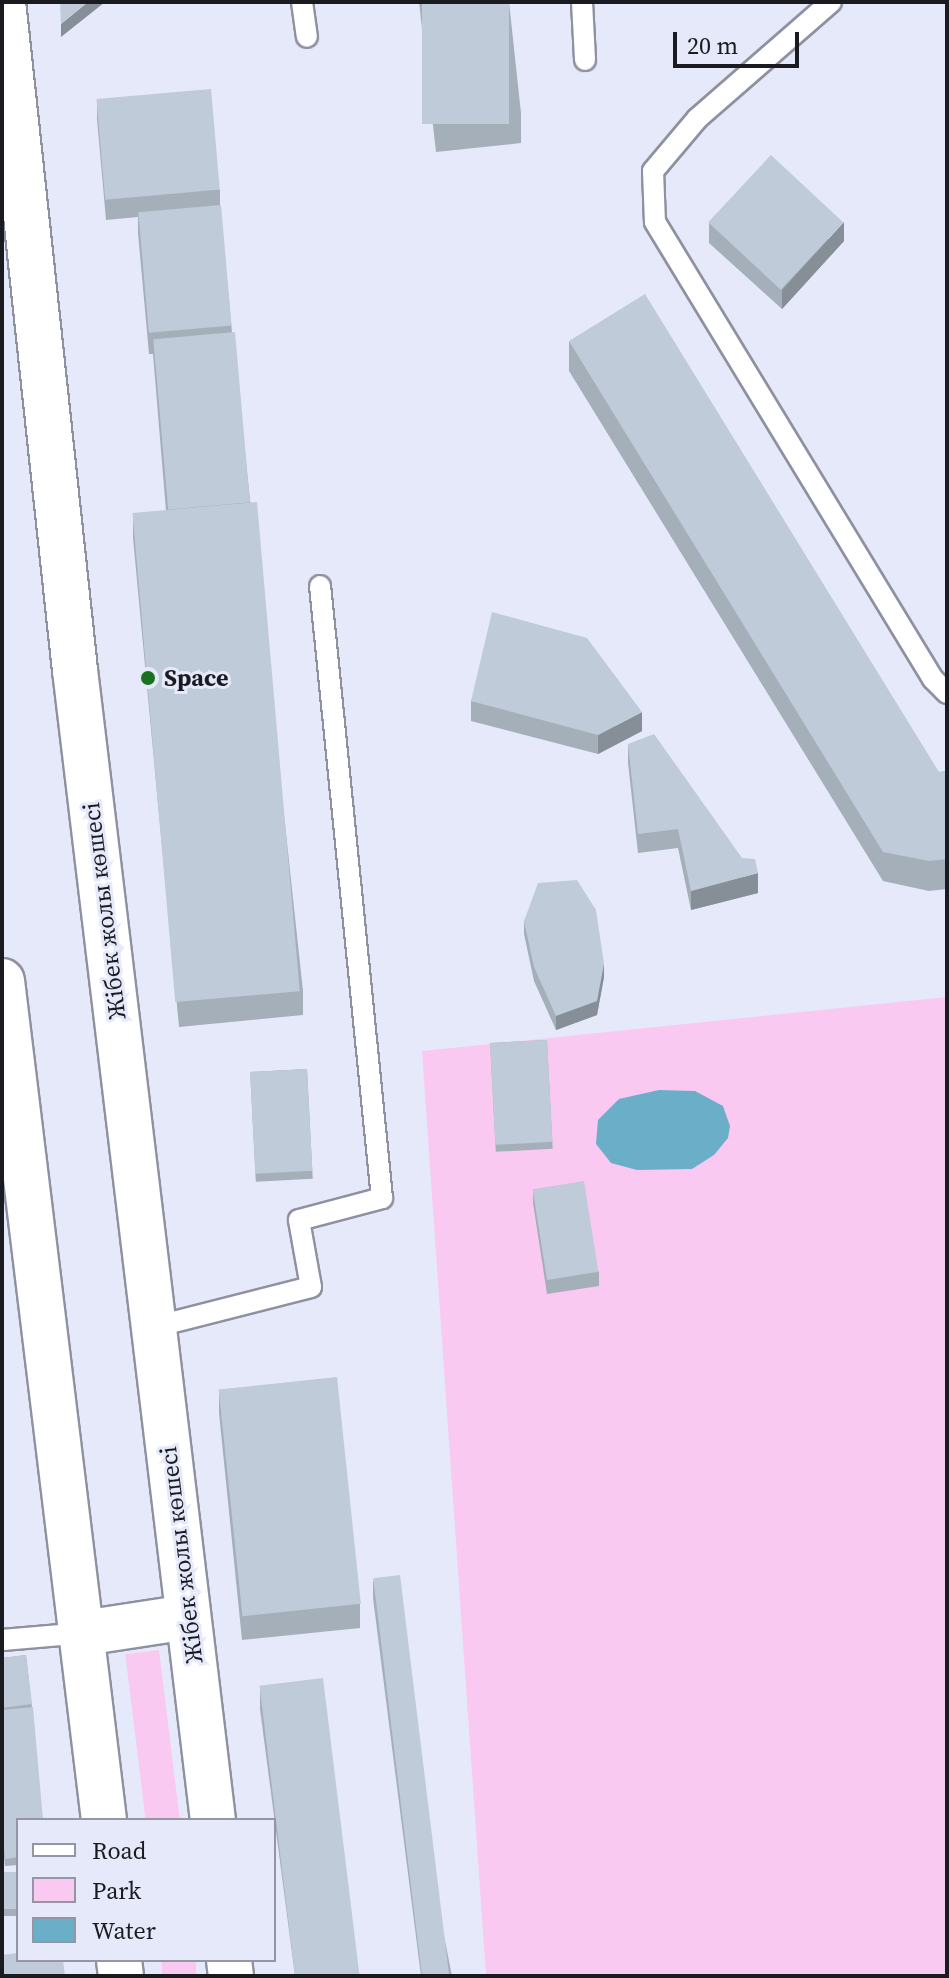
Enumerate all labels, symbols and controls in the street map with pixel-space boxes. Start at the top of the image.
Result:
scale bar [677,16,803,66]
text: 20 m [687,29,738,62]
place label: Space [164,664,229,692]
marker: Space [139,669,157,687]
street label: Жібек жолы көшесі [76,801,132,1021]
street label: Жібек жолы көшесі [153,1445,209,1665]
legend [16,1818,276,1962]
text: Road [92,1834,146,1867]
text: Park [92,1874,141,1907]
text: Water [92,1914,156,1947]

